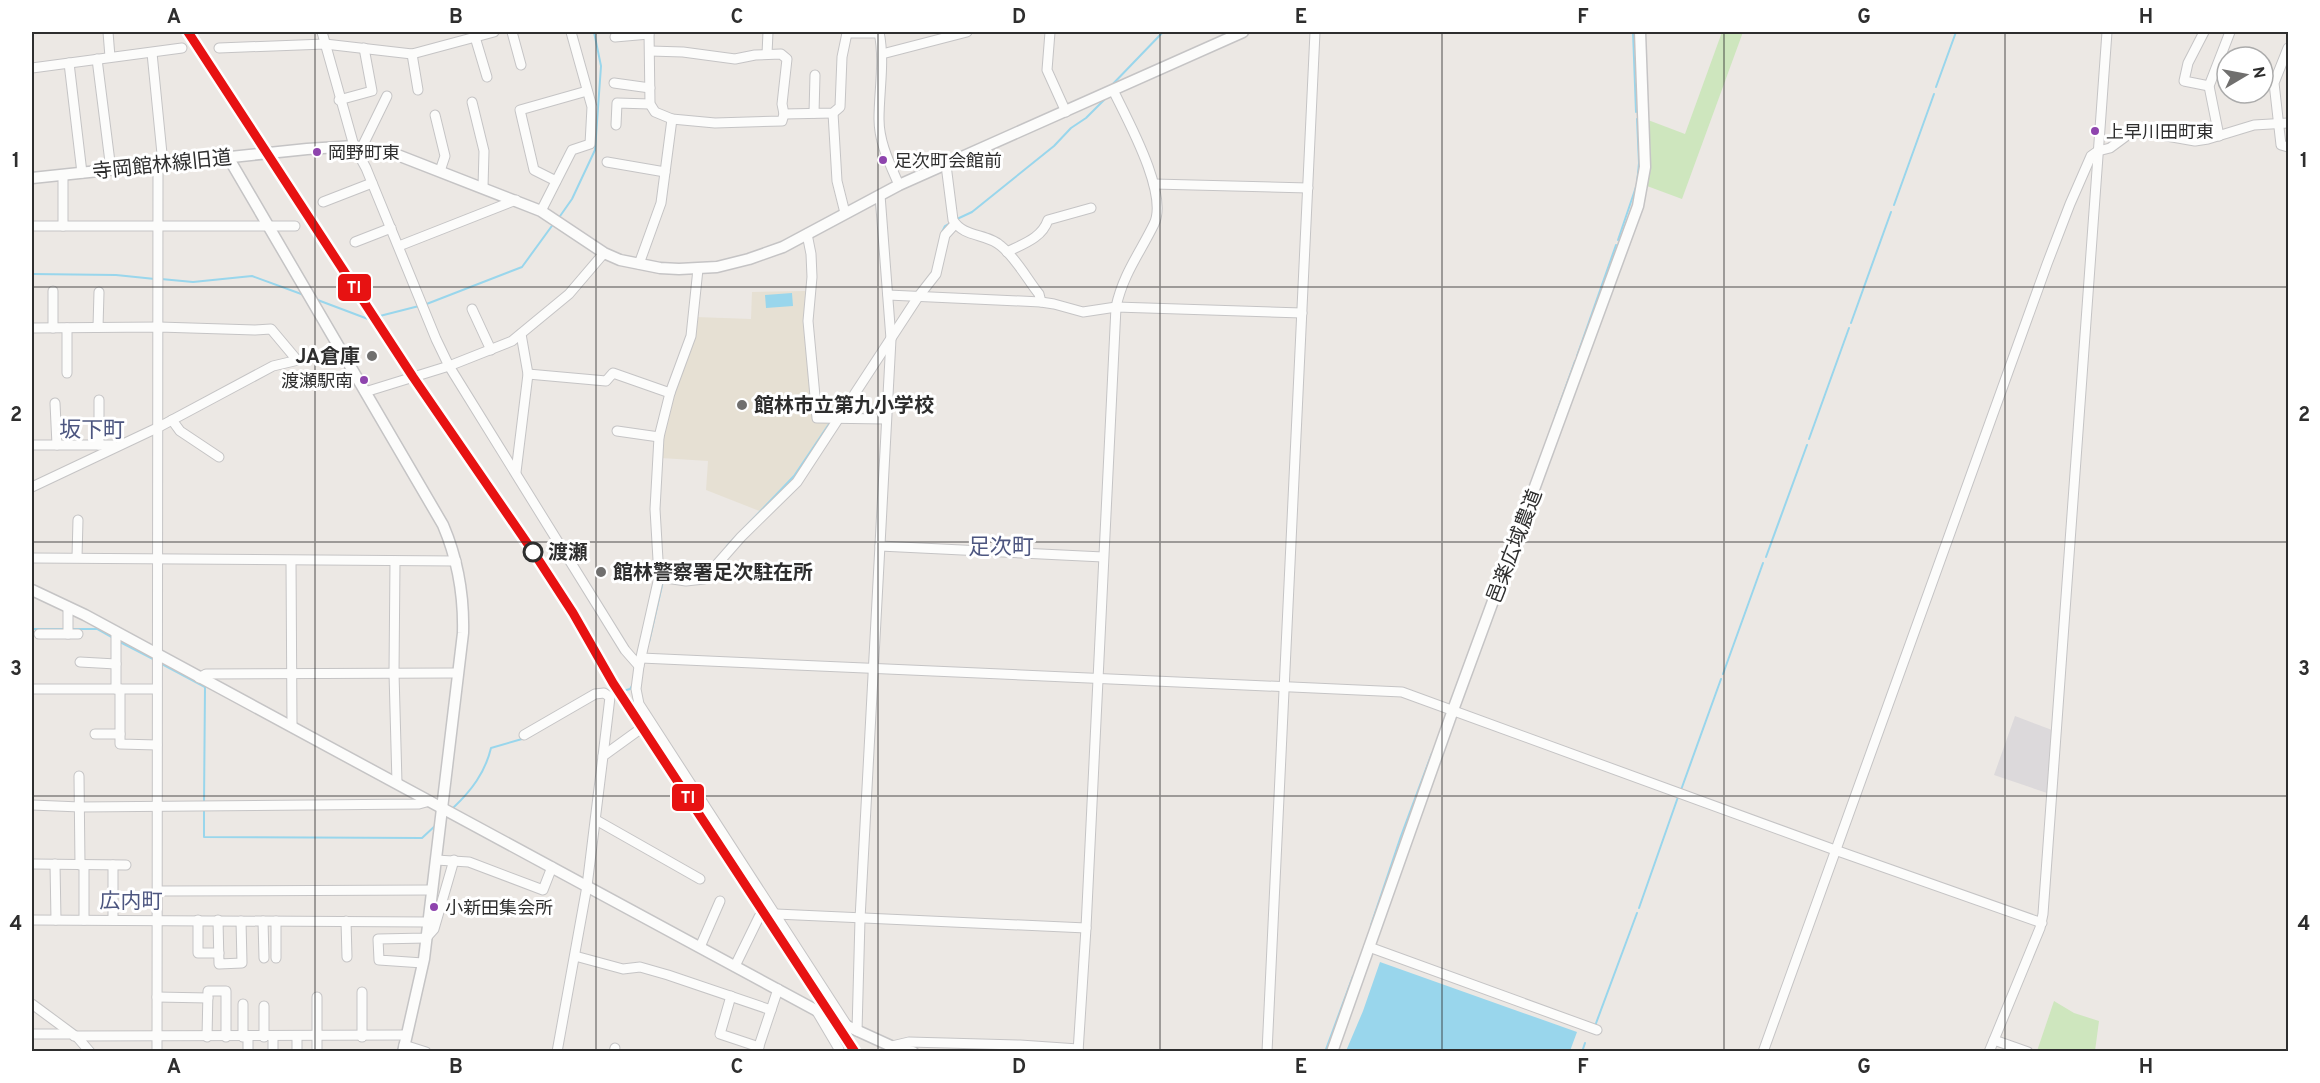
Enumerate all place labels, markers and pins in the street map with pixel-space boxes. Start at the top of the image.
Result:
place label: 上早川田町東 [2106,122,2214,145]
marker: 上早川田町東 [2089,125,2101,137]
place label: 岡野町東 [328,143,400,166]
marker: 岡野町東 [311,146,323,158]
place label: 足次町会館前 [894,151,1002,174]
marker: 足次町会館前 [877,154,889,166]
place label: JA倉庫 [295,345,360,371]
marker: JA倉庫 [365,349,379,363]
place label: 渡瀬駅南 [281,371,353,394]
marker: 渡瀬駅南 [358,374,370,386]
place label: 館林市立第九小学校 [754,394,934,420]
marker: 館林市立第九小学校 [735,398,749,412]
place label: 渡瀬 [548,541,588,567]
marker: 渡瀬 [523,542,543,562]
place label: 館林警察署足次駐在所 [613,561,813,587]
marker: 館林警察署足次駐在所 [594,565,608,579]
place label: 小新田集会所 [445,898,553,921]
marker: 小新田集会所 [428,901,440,913]

